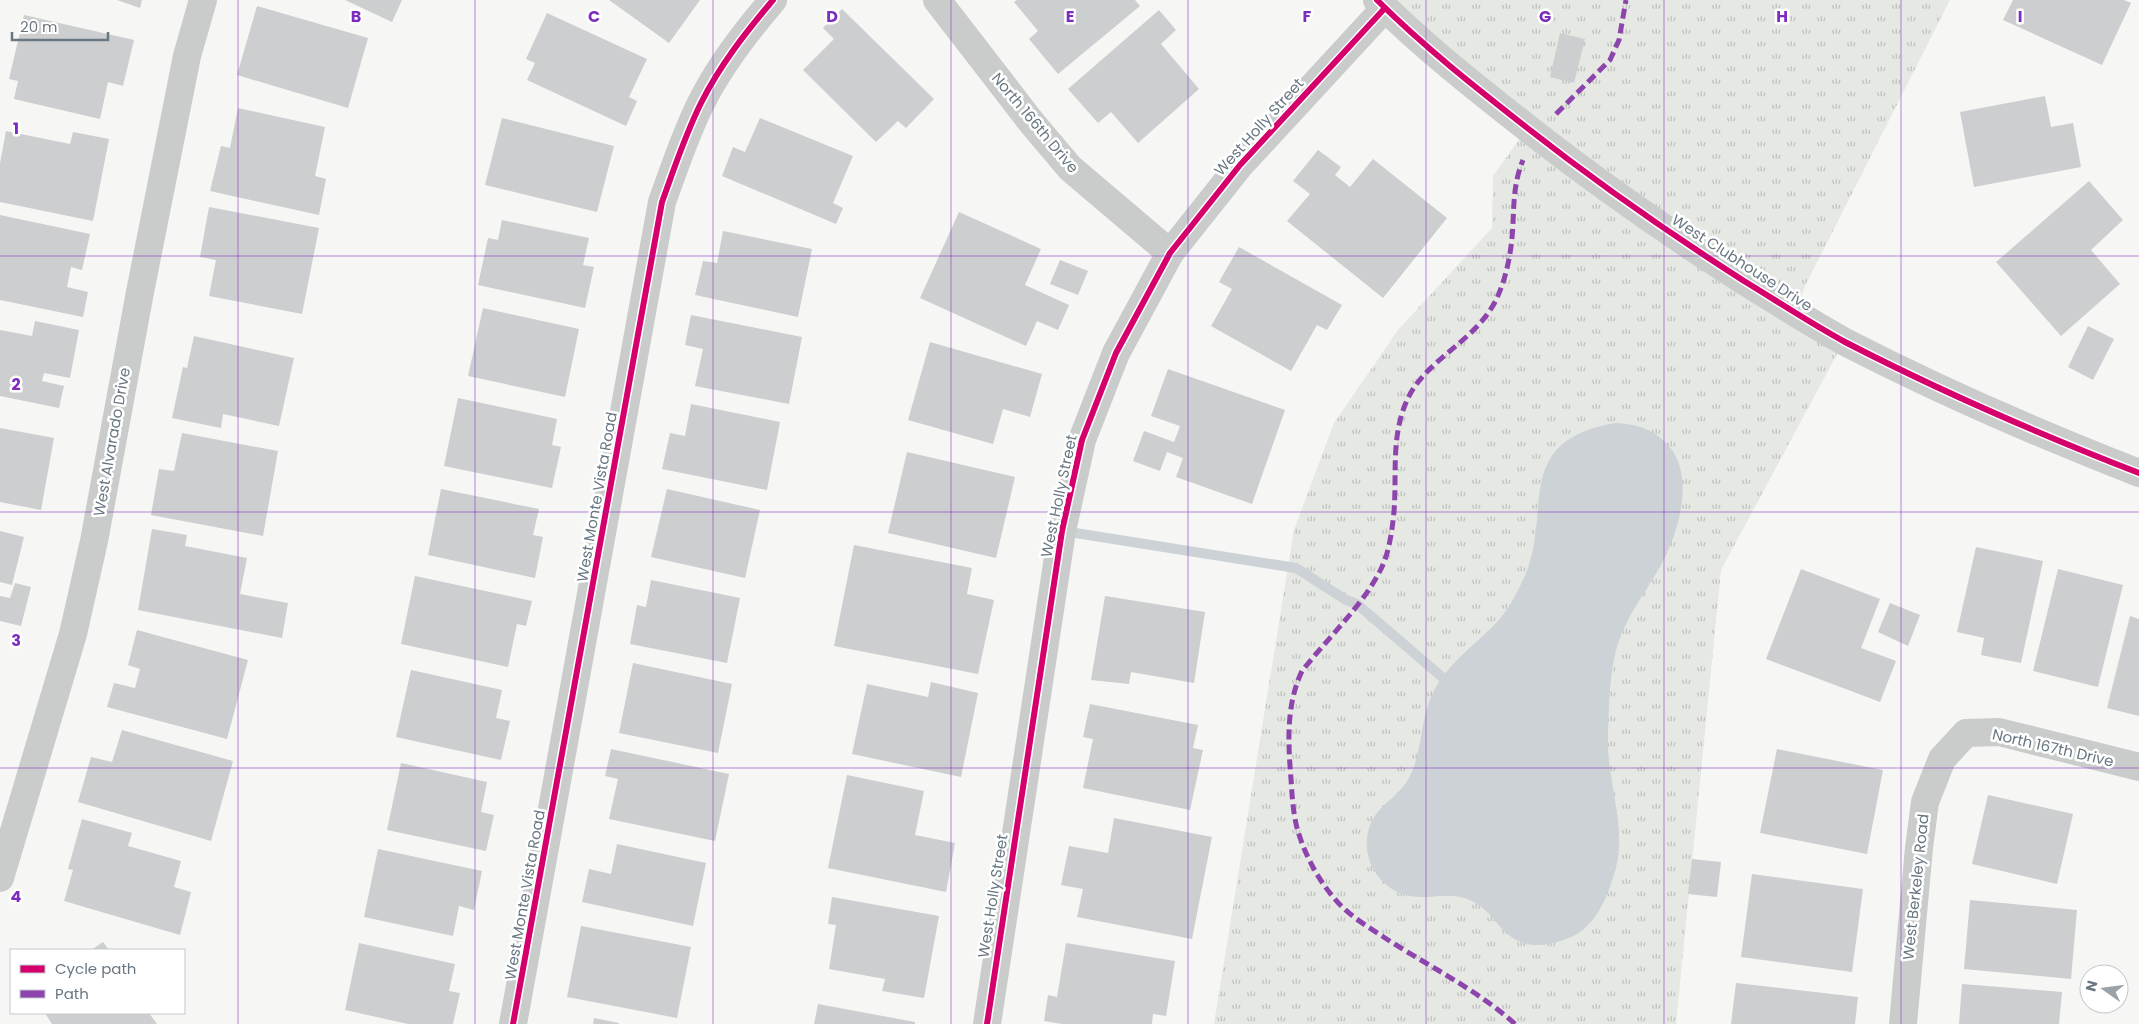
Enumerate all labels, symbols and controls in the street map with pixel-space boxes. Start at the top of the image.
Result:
text: B [351,5,361,28]
text: C [588,5,600,28]
text: D [826,5,838,28]
text: E [1066,5,1074,28]
text: F [1303,5,1312,28]
text: G [1539,5,1551,28]
text: H [1776,5,1788,28]
text: I [2018,5,2022,28]
scale bar [12,10,109,42]
text: 20 m [20,16,58,37]
street label: North 166th Drive [987,68,1084,177]
street label: West Holly Street [1209,73,1308,180]
text: 1 [13,117,19,140]
street label: West Clubhouse Drive [1668,209,1817,316]
street label: West Alvarado Drive [88,366,135,518]
text: 2 [11,373,21,396]
street label: West Monte Vista Road [571,410,622,584]
street label: West Holly Street [1035,433,1082,559]
text: 3 [11,629,21,652]
street label: North 167th Drive [1990,723,2116,772]
street label: West Monte Vista Road [499,808,550,982]
street label: West Berkeley Road [1897,813,1934,961]
street label: West Holly Street [972,833,1013,959]
text: 4 [11,885,22,908]
legend [10,949,185,1014]
text: Cycle path [55,958,136,979]
north arrow [2079,964,2129,1014]
text: N [2080,978,2102,993]
text: Path [55,983,89,1004]

